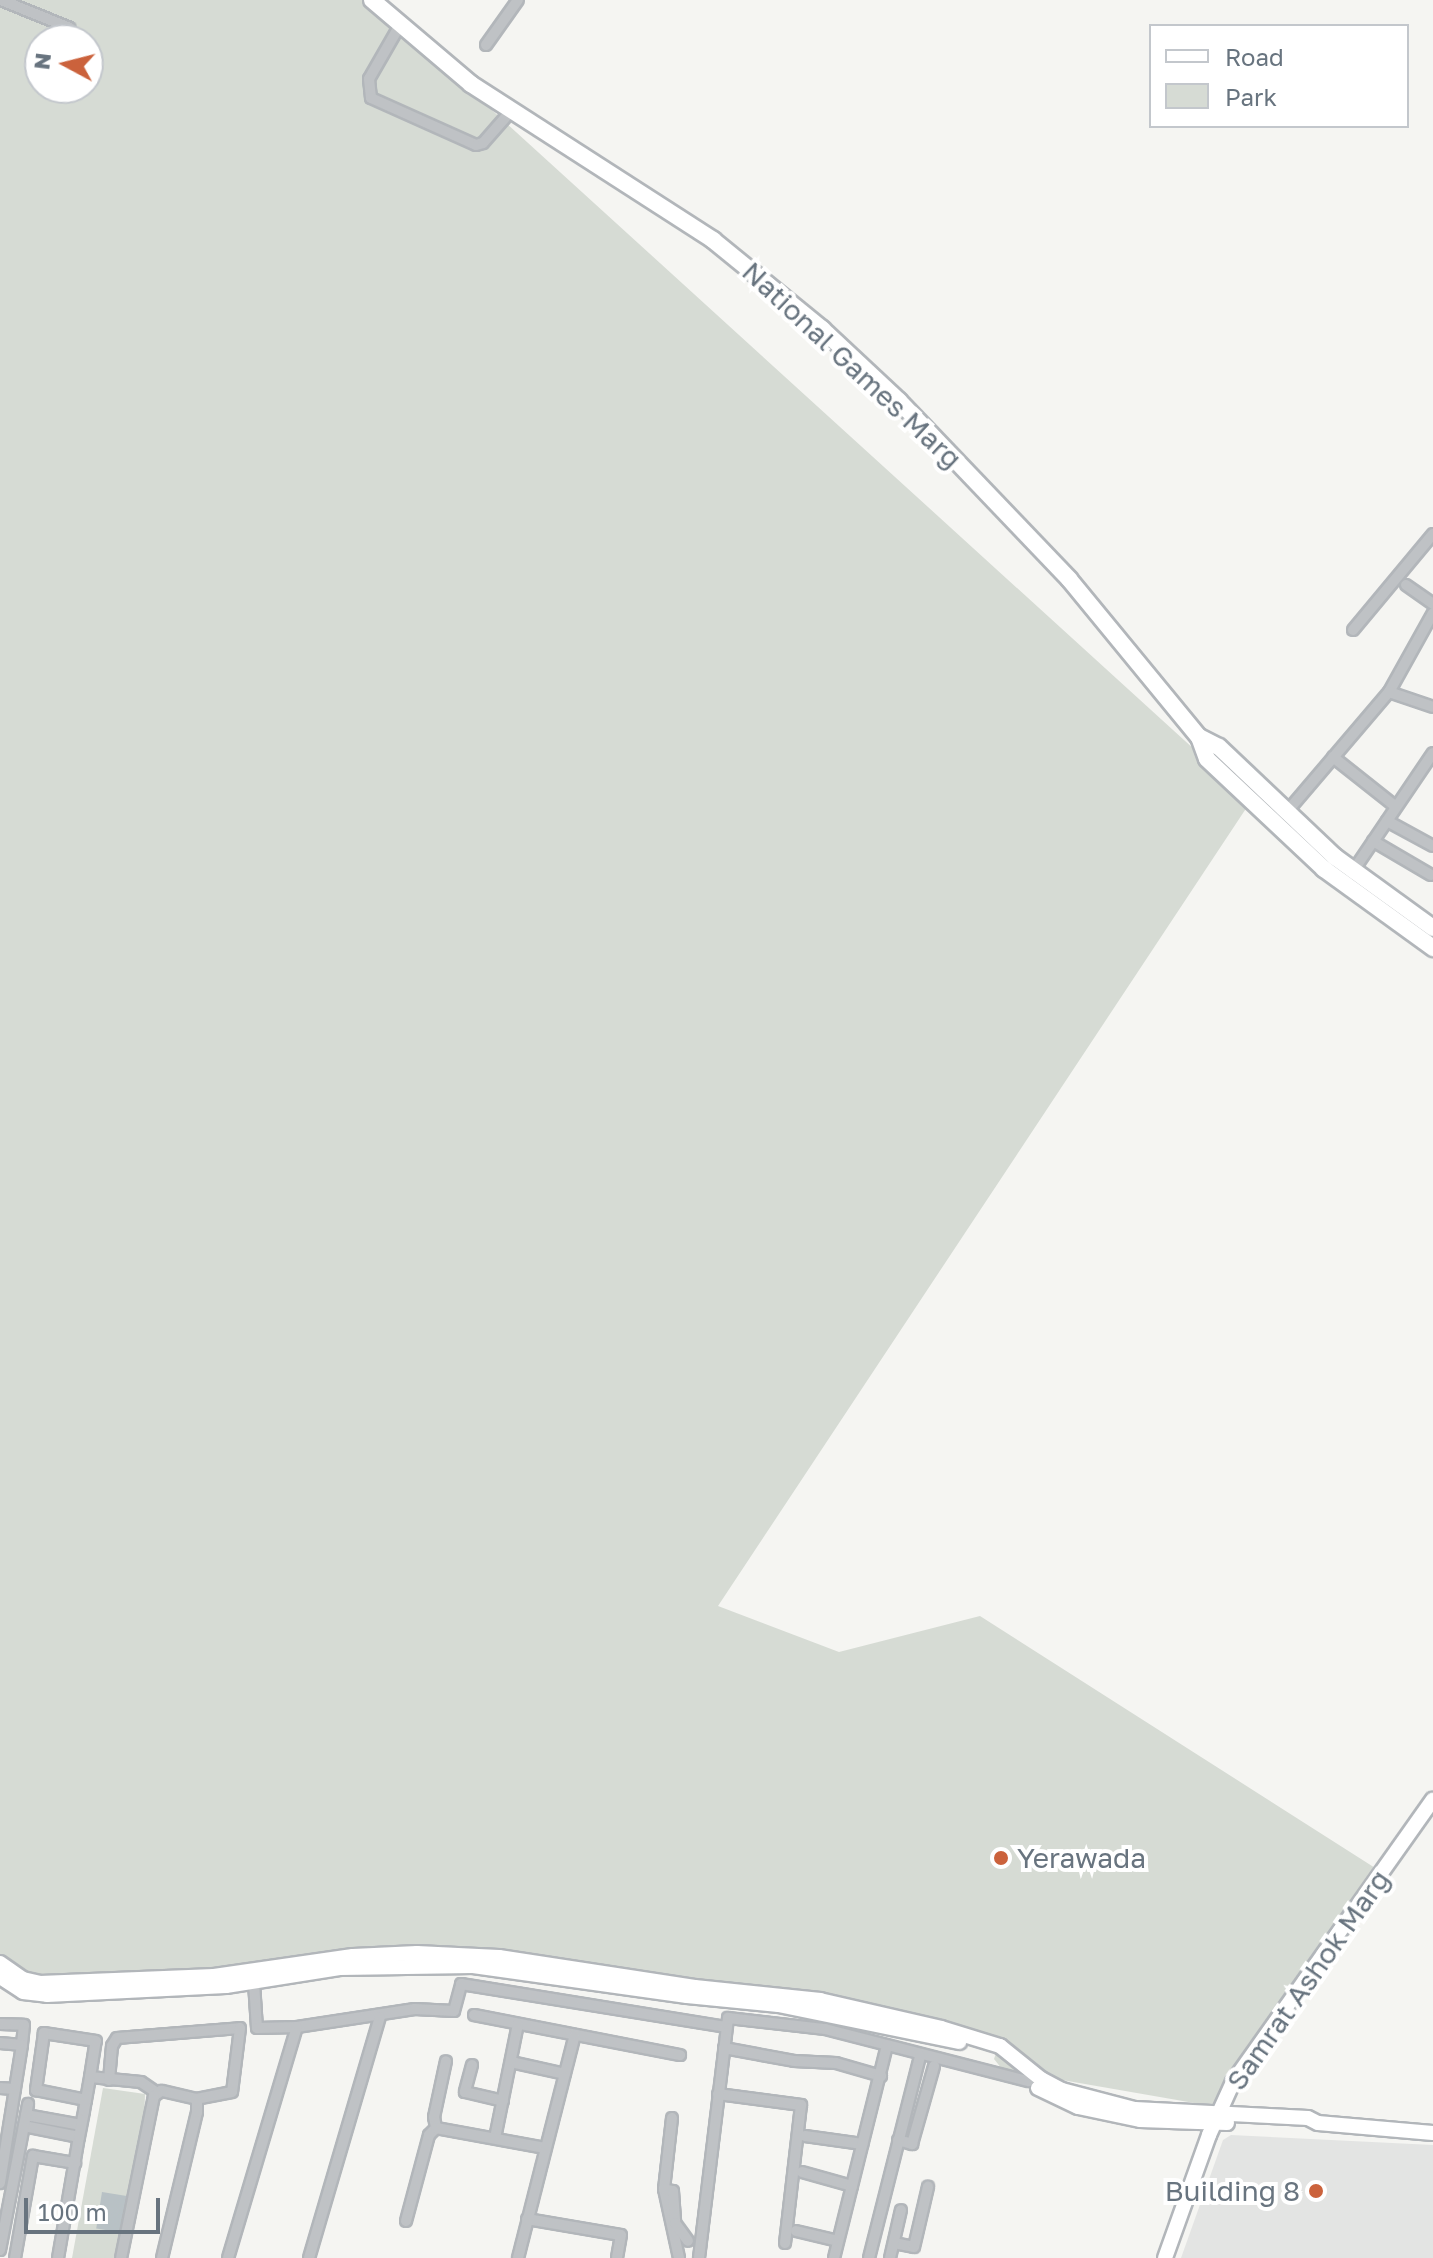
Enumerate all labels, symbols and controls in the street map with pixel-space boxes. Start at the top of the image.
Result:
north arrow [24,24,104,104]
legend [1149,24,1409,128]
text: Road [1225,42,1284,71]
text: N [27,51,56,71]
text: Park [1225,82,1277,111]
street label: National Games Marg [735,255,969,475]
place label: Yerawada [1017,1841,1146,1875]
marker: Yerawada [992,1849,1010,1867]
street label: Samrat Ashok Marg [1219,1863,1397,2097]
place label: Building 8 [1165,2174,1300,2208]
scale bar [28,2182,164,2232]
marker: Building 8 [1307,2182,1325,2200]
text: 100 m [38,2197,107,2226]

